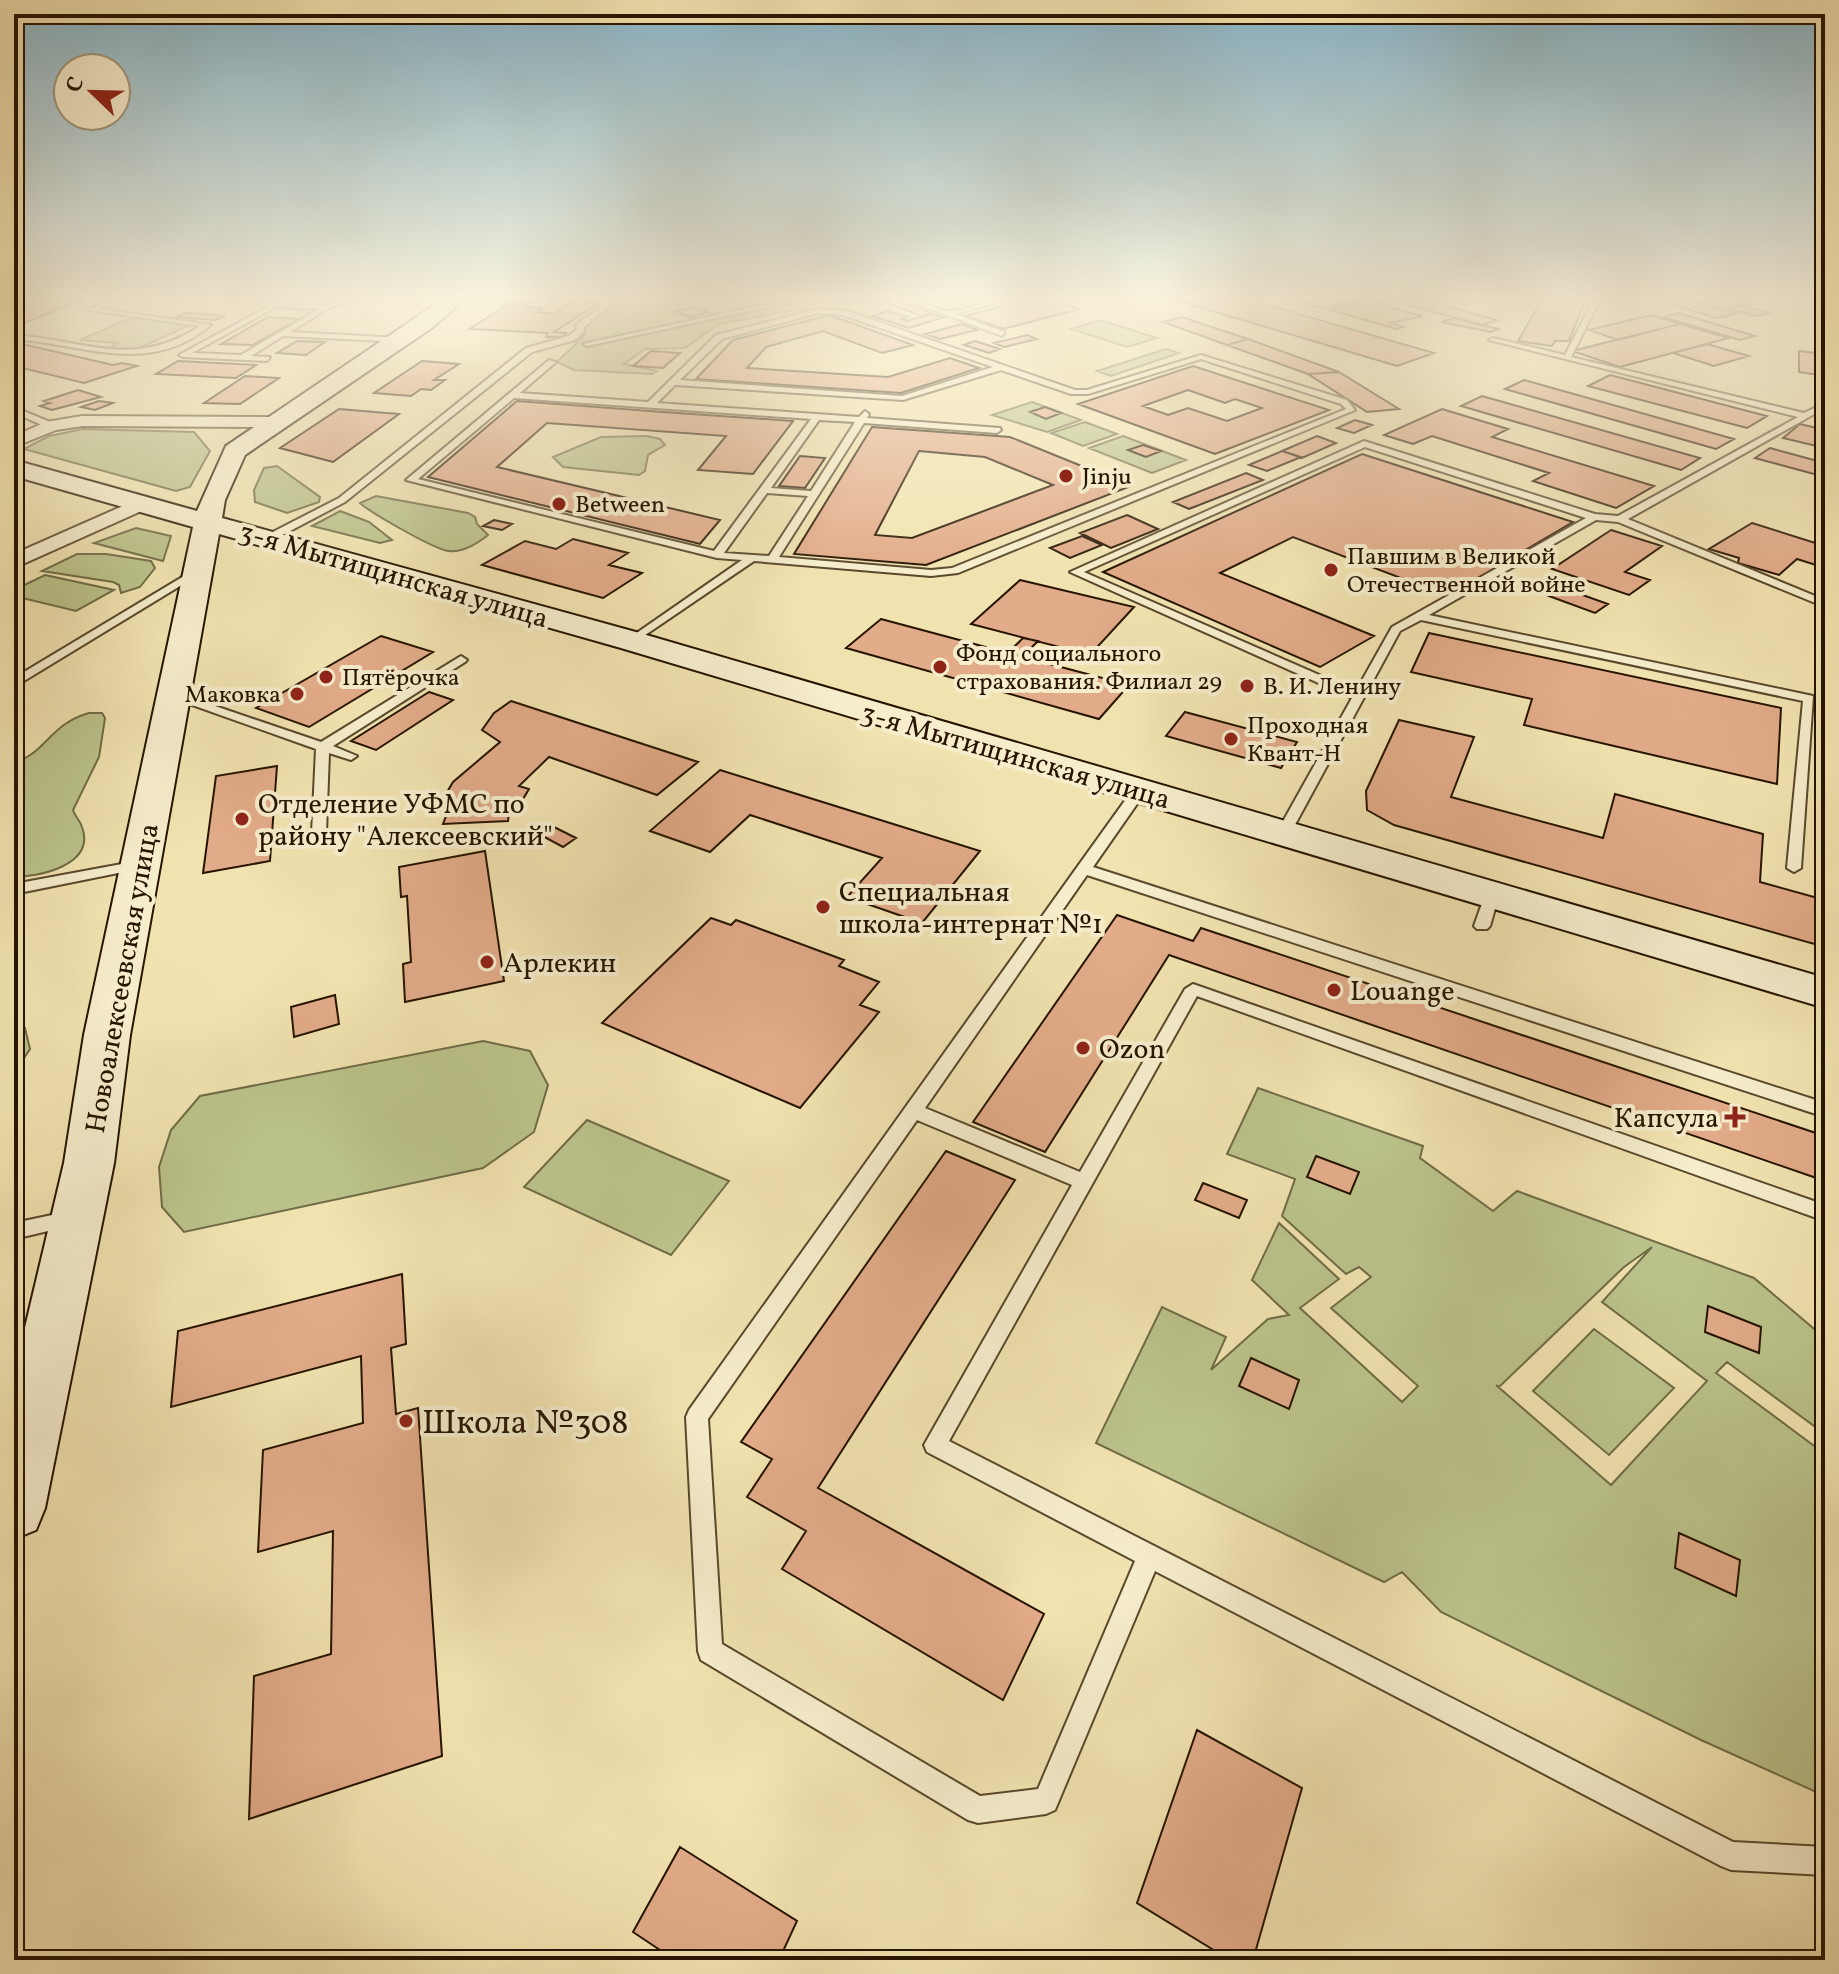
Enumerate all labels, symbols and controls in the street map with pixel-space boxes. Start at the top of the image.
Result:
north arrow [52,52,132,132]
text: С [59,73,93,98]
place label: Jinju [1082,461,1132,495]
marker: Jinju [1057,467,1075,485]
place label: Between [575,489,665,523]
marker: Between [550,495,568,513]
street label: 3-я Мытищинская улица [234,514,553,639]
place label: Павшим в Великой Отечественной войне [1347,541,1586,603]
marker: Павшим в Великой Отечественной войне [1322,561,1340,579]
place label: Фонд социального страхования. Филиал 29 [956,638,1222,700]
marker: Фонд социального страхования. Филиал 29 [931,658,949,676]
place label: Пятёрочка [342,662,460,696]
marker: Пятёрочка [317,668,335,686]
place label: В. И. Ленину [1263,671,1401,705]
marker: В. И. Ленину [1238,677,1256,695]
place label: Маковка [185,679,281,713]
marker: Маковка [288,685,306,703]
street label: 3-я Мытищинская улица [856,695,1175,820]
place label: Проходная Квант-Н [1247,710,1368,772]
marker: Проходная Квант-Н [1222,730,1240,748]
place label: Отделение УФМС по району "Алексеевский" [258,786,553,857]
marker: Отделение УФМС по району "Алексеевский" [233,810,251,828]
street label: Новоалексеевская улица [77,820,170,1136]
place label: Специальная школа-интернат №1 [839,874,1103,945]
marker: Специальная школа-интернат №1 [814,898,832,916]
place label: Арлекин [503,945,616,984]
marker: Арлекин [478,953,496,971]
place label: Louange [1350,973,1455,1012]
marker: Louange [1325,981,1343,999]
place label: Ozon [1099,1031,1165,1070]
marker: Ozon [1074,1039,1092,1057]
place label: Капсула [1614,1100,1719,1139]
marker: Капсула [1726,1108,1744,1126]
place label: Школа №308 [422,1401,628,1448]
marker: Школа №308 [397,1412,415,1430]

